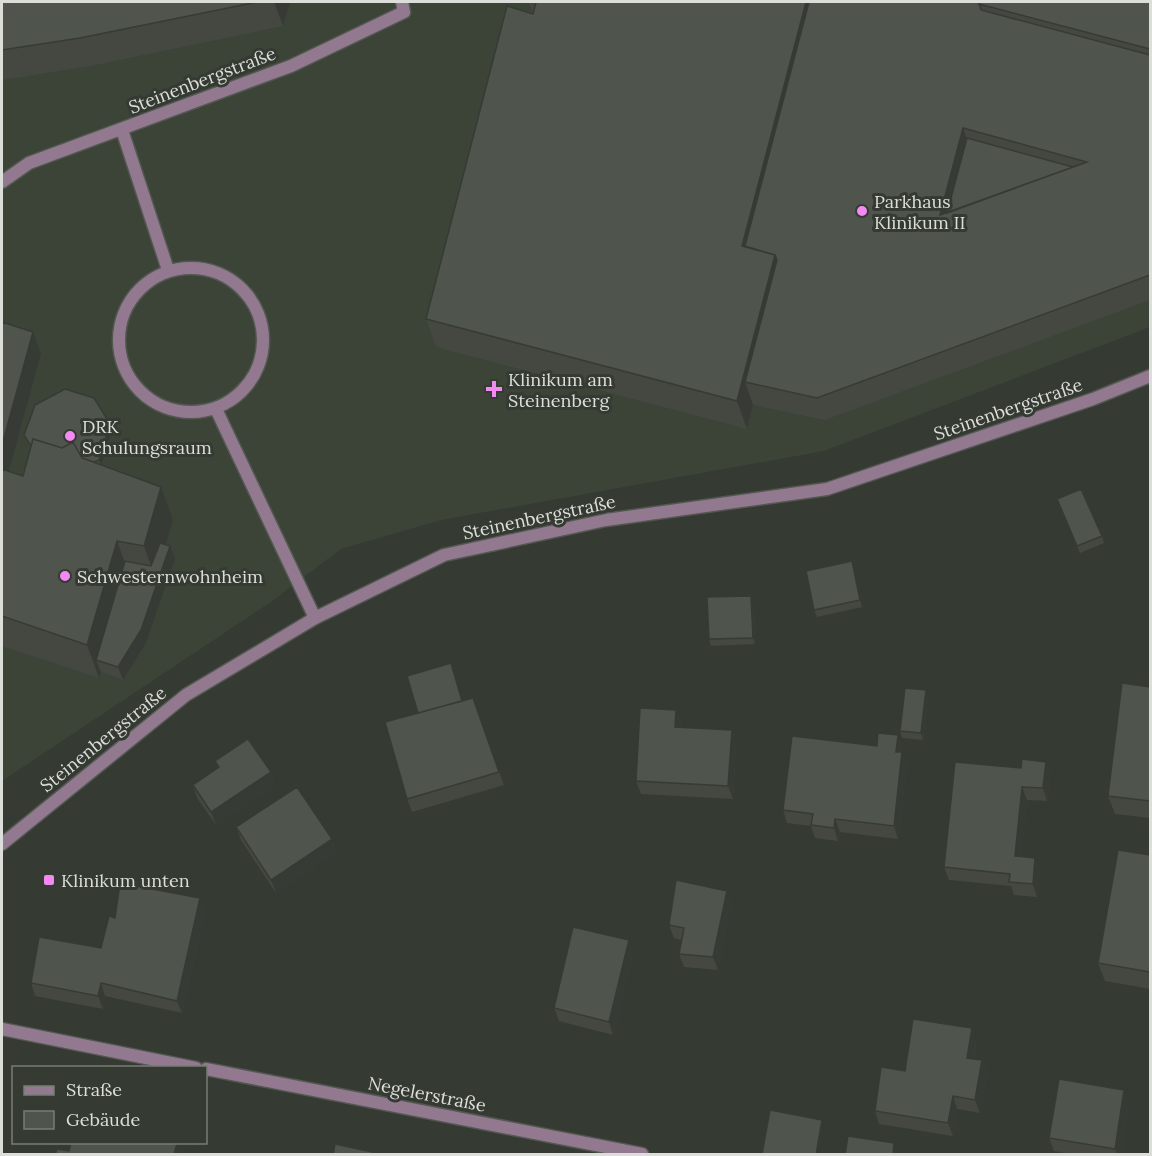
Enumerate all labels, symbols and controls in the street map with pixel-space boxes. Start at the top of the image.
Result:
street label: Steinenbergstraße [125,41,279,119]
place label: Parkhaus Klinikum II [874,190,966,234]
marker: Parkhaus Klinikum II [855,204,869,218]
place label: Klinikum am Steinenberg [508,368,613,412]
street label: Steinenbergstraße [931,373,1086,445]
marker: Klinikum am Steinenberg [485,380,503,398]
place label: DRK Schulungsraum [82,415,212,459]
marker: DRK Schulungsraum [63,429,77,443]
street label: Steinenbergstraße [460,490,618,544]
place label: Schwesternwohnheim [77,565,263,588]
marker: Schwesternwohnheim [58,569,72,583]
street label: Steinenbergstraße [35,681,171,797]
place label: Klinikum unten [61,869,190,892]
marker: Klinikum unten [42,873,56,887]
legend [12,1066,207,1144]
street label: Negelerstraße [366,1071,488,1117]
text: Straße [66,1078,122,1101]
text: Gebäude [66,1108,141,1131]

